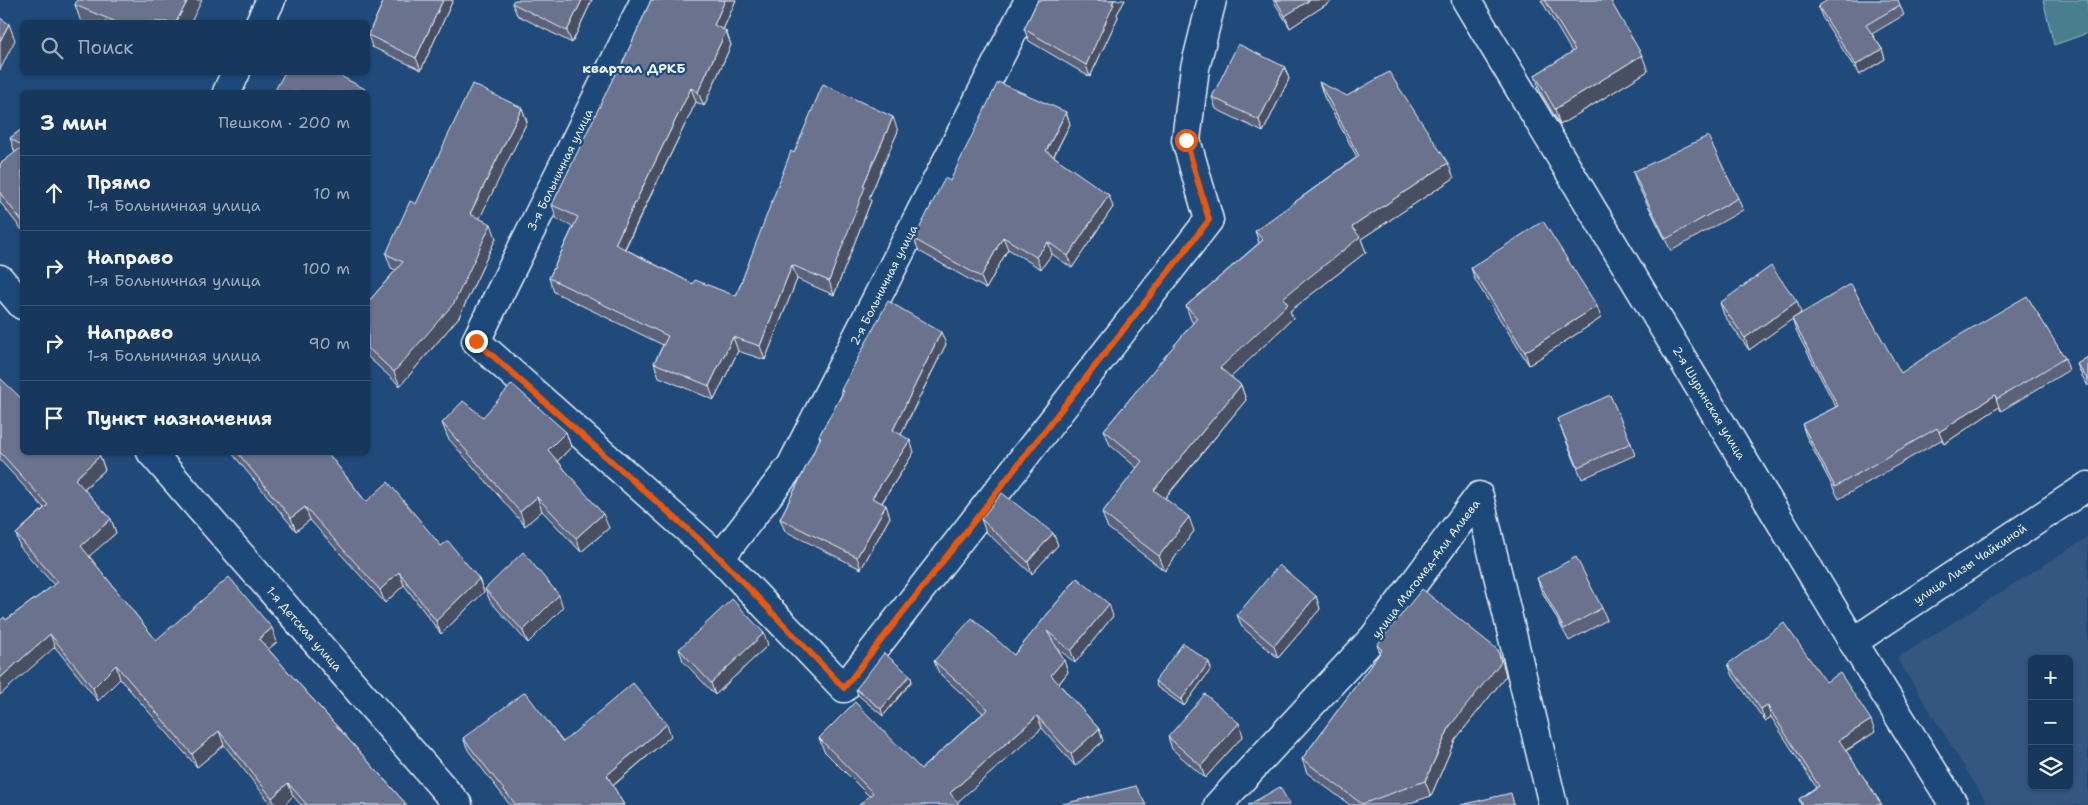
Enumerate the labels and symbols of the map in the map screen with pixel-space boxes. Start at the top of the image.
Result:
district label: квартал ДРКБ [582,59,686,77]
street label: 3-я Больничная улица [523,106,597,234]
route start [1175,129,1198,152]
street label: 2-я Больничная улица [847,222,922,348]
route end [465,330,488,353]
street label: 2-я Шуринская улица [1669,343,1749,463]
street label: улица Магомед-Али Алиева [1368,496,1484,642]
street label: улица Лизы Чайкиной [1910,520,2030,608]
street label: 1-я Детская улица [263,583,346,675]

